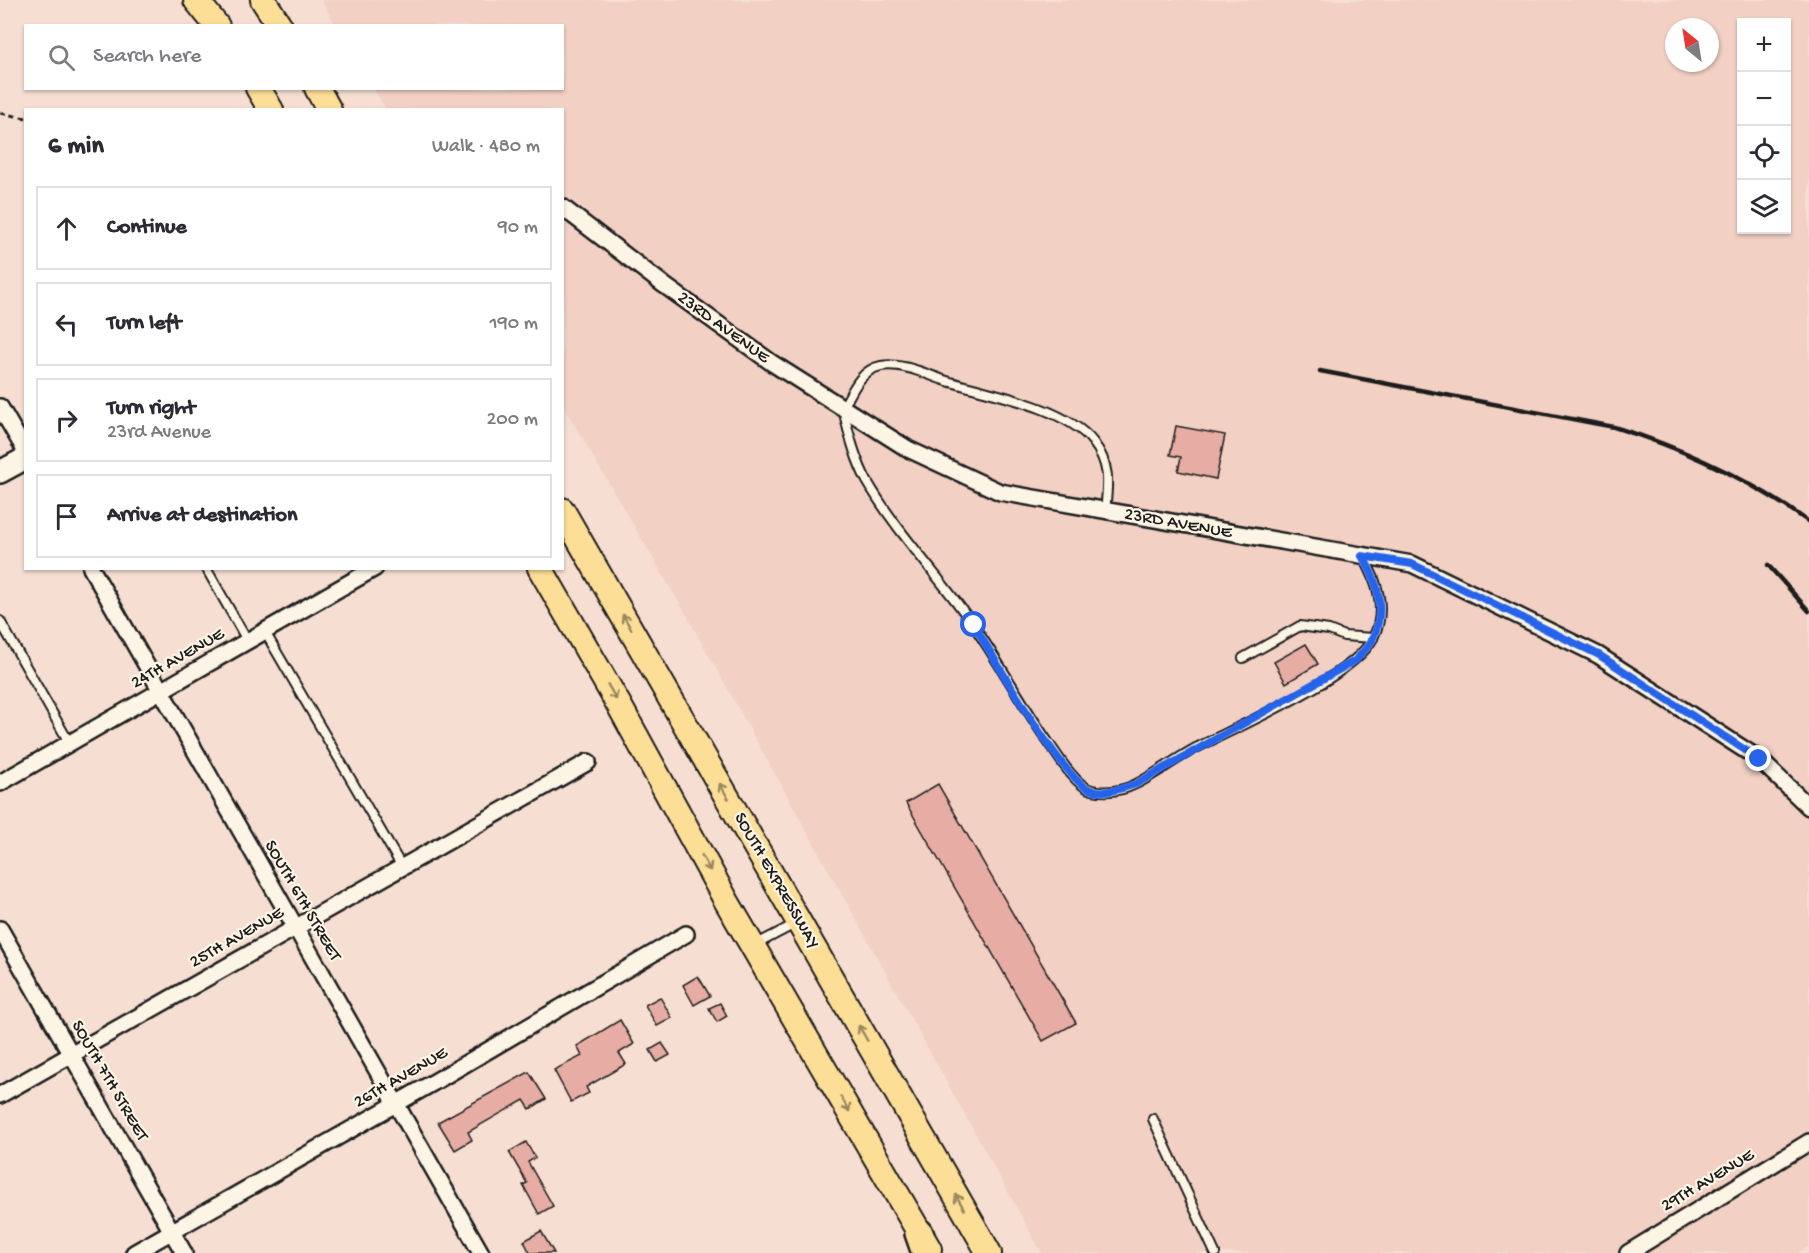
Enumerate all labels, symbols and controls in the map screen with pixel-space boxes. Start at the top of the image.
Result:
north arrow [1665,18,1719,72]
map controls [1737,18,1791,234]
button: + [1737,18,1791,72]
search box [24,24,564,90]
icon: search [45,41,78,74]
text: Search here [93,44,201,70]
button: − [1737,72,1791,126]
button: locate [1737,126,1791,180]
text: 6 min [48,132,104,163]
text: Walk · 480 m [432,136,540,159]
button: layers [1737,180,1791,234]
icon: ahead [50,212,83,245]
text: Continue [107,215,187,241]
text: 90 m [498,217,538,240]
street label: 23RD AVENUE [673,288,774,369]
icon: left [50,308,83,341]
text: Turn left [107,311,181,337]
text: 190 m [490,313,538,336]
text: Turn right [107,396,195,422]
icon: right [50,404,83,437]
text: 200 m [487,409,538,432]
text: 23rd Avenue [107,422,211,445]
icon: arrive [50,500,83,533]
text: Arrive at destination [107,503,297,529]
street label: 23RD AVENUE [1123,504,1234,544]
route start [960,611,986,637]
one-way arrow [621,614,633,631]
street label: 24TH AVENUE [128,624,229,694]
one-way arrow [606,683,618,700]
route end [1745,745,1771,771]
one-way arrow [718,783,730,800]
street label: SOUTH EXPRESSWAY [729,809,823,953]
street label: SOUTH 6TH STREET [259,837,346,966]
one-way arrow [700,854,712,871]
street label: 25TH AVENUE [186,902,288,973]
street label: SOUTH 7TH STREET [66,1017,153,1146]
one-way arrow [857,1025,869,1042]
street label: 26TH AVENUE [350,1042,452,1113]
one-way arrow [839,1095,851,1112]
street label: 29TH AVENUE [1658,1145,1759,1217]
one-way arrow [954,1194,966,1211]

